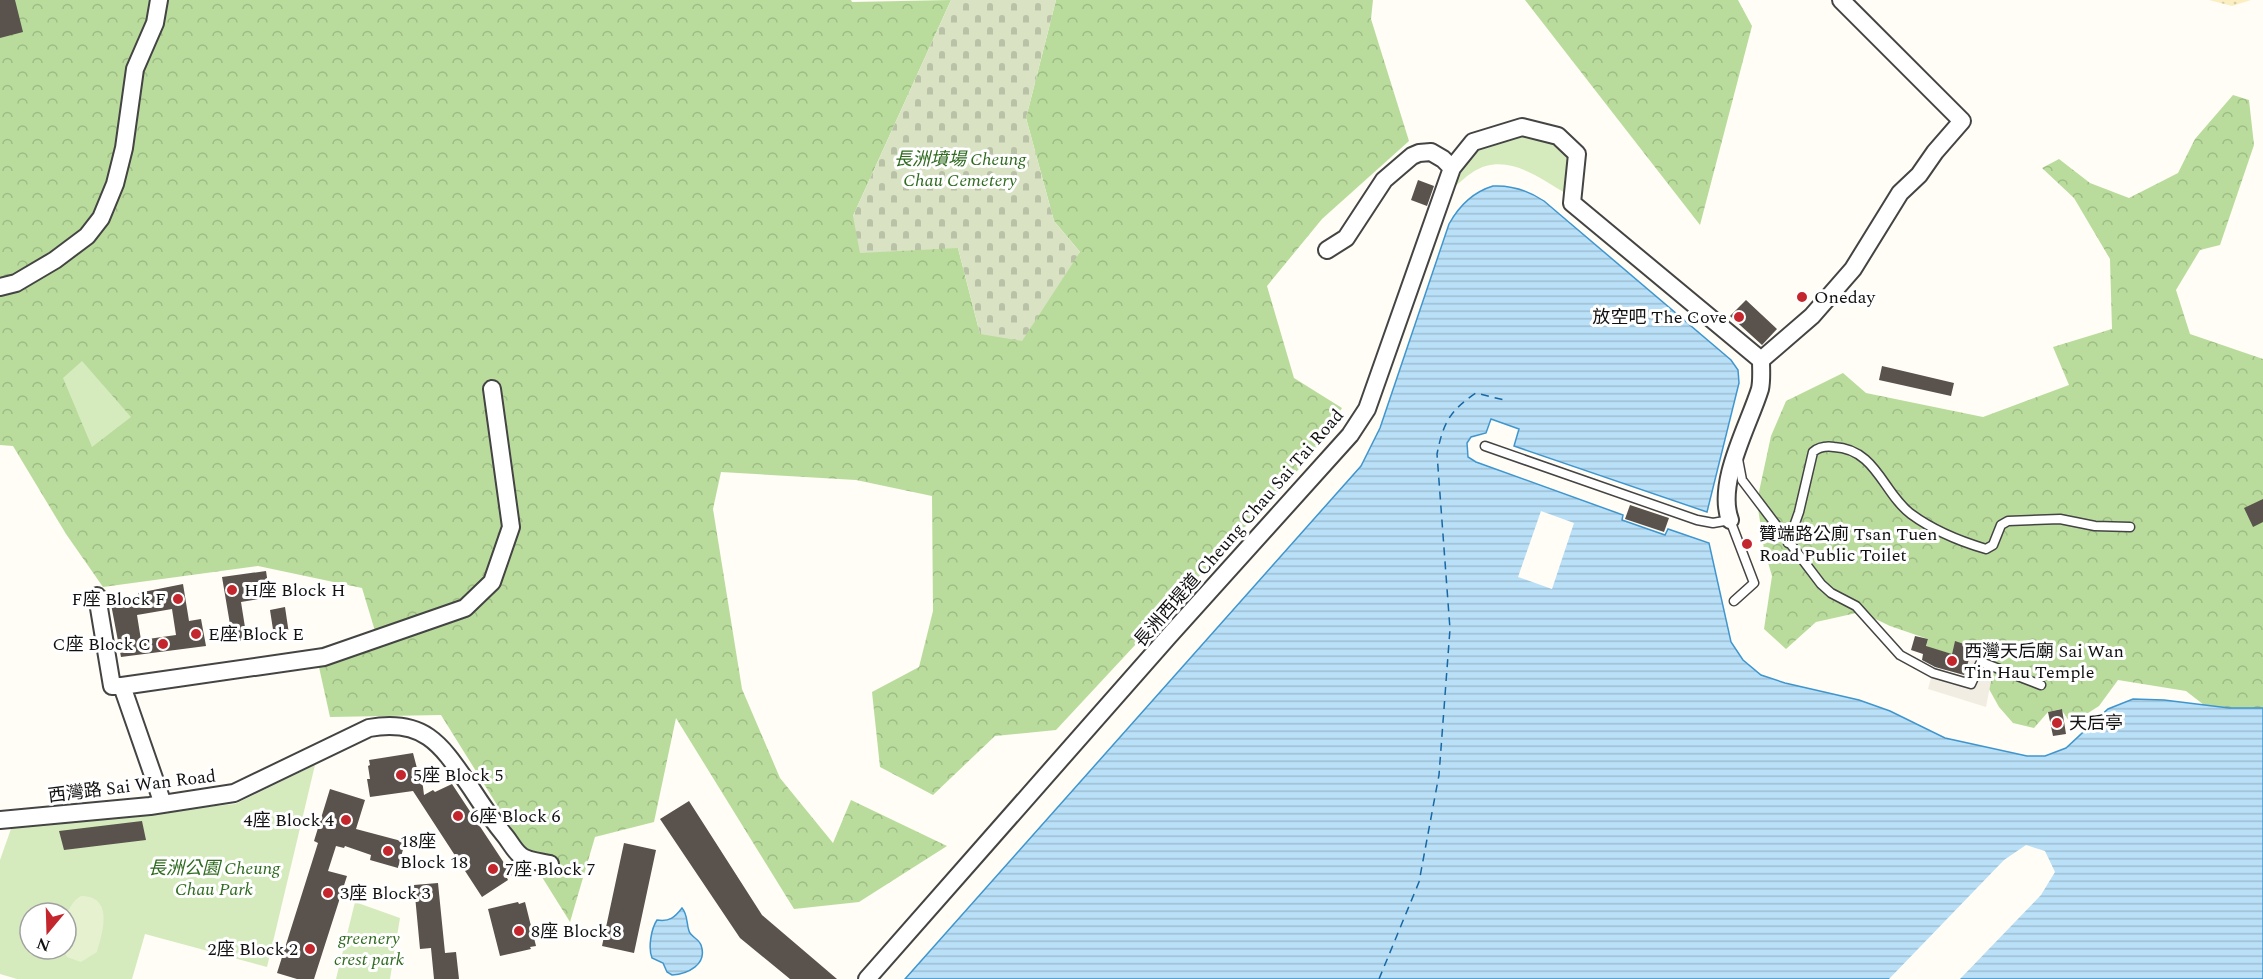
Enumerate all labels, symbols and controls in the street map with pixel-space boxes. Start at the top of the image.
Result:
park label: 長洲墳場 Cheung Chau Cemetery [894,146,1027,194]
place label: Oneday [1814,284,1876,311]
marker: Oneday [1795,290,1809,304]
place label: 放空吧 The Cove [1593,304,1727,331]
marker: 放空吧 The Cove [1732,310,1746,324]
street label: 長洲西堤道 Cheung Chau Sai Tai Road [1128,403,1350,653]
place label: 贊端路公廁 Tsan Tuen Road Public Toilet [1759,521,1938,569]
marker: 贊端路公廁 Tsan Tuen Road Public Toilet [1740,537,1754,551]
place label: H座 Block H [244,577,346,604]
marker: H座 Block H [225,583,239,597]
place label: F座 Block F [71,586,166,613]
marker: F座 Block F [171,592,185,606]
place label: E座 Block E [208,621,304,648]
marker: E座 Block E [189,627,203,641]
place label: C座 Block C [52,631,151,658]
marker: C座 Block C [156,637,170,651]
place label: 西灣天后廟 Sai Wan Tin Hau Temple [1964,638,2124,686]
marker: 西灣天后廟 Sai Wan Tin Hau Temple [1945,654,1959,668]
place label: 天后亭 [2069,710,2123,737]
marker: 天后亭 [2050,716,2064,730]
street label: 西灣路 Sai Wan Road [46,762,218,810]
place label: 5座 Block 5 [413,762,503,789]
marker: 5座 Block 5 [394,768,408,782]
place label: 6座 Block 6 [470,803,560,830]
place label: 4座 Block 4 [244,807,334,834]
marker: 6座 Block 6 [451,809,465,823]
marker: 4座 Block 4 [339,813,353,827]
place label: 18座 Block 18 [400,828,468,876]
marker: 18座 Block 18 [381,844,395,858]
park label: 長洲公園 Cheung Chau Park [148,855,281,903]
place label: 7座 Block 7 [505,856,595,883]
marker: 7座 Block 7 [486,862,500,876]
place label: 3座 Block 3 [340,880,430,907]
marker: 3座 Block 3 [321,886,335,900]
north arrow [18,901,78,961]
place label: 8座 Block 8 [531,918,621,945]
marker: 8座 Block 8 [512,924,526,938]
park label: greenery crest park [334,925,405,973]
text: N [33,931,54,958]
place label: 2座 Block 2 [208,936,298,963]
marker: 2座 Block 2 [303,942,317,956]

